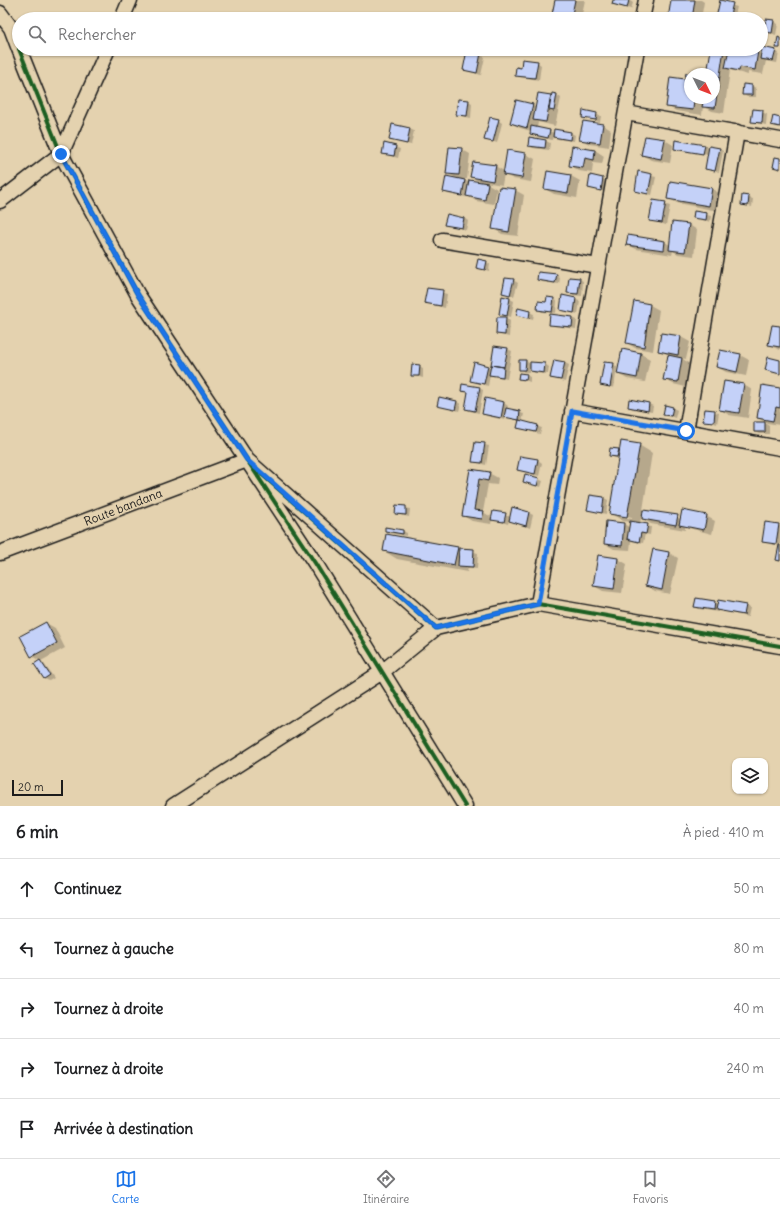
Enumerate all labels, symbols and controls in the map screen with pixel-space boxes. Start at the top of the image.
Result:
search box [12,12,768,56]
icon: search [26,23,48,45]
text: Rechercher [58,25,136,44]
north arrow [684,68,720,104]
route end [52,145,70,163]
route start [677,422,695,440]
street label: Route bandana [82,485,164,529]
map controls [732,758,768,794]
button: layers [732,758,768,794]
scale bar [12,778,63,797]
text: 20 m [18,780,44,794]
text: 6 min [16,821,58,843]
text: À pied · 410 m [683,824,764,841]
icon: ahead [16,878,38,900]
text: Continuez [54,879,122,898]
text: 50 m [733,880,764,897]
icon: left [16,938,38,960]
text: Tournez à gauche [54,939,174,958]
text: 80 m [733,940,764,957]
icon: right [16,998,38,1020]
text: Tournez à droite [54,999,163,1018]
text: 40 m [733,1000,764,1017]
icon: right [16,1058,38,1080]
text: Tournez à droite [54,1059,163,1078]
text: 240 m [727,1060,764,1077]
icon: arrive [16,1118,38,1140]
text: Arrivée à destination [54,1119,193,1138]
tab: Carte [112,1168,139,1206]
tab: Itinéraire [363,1168,409,1206]
tab: Favoris [633,1168,668,1206]

